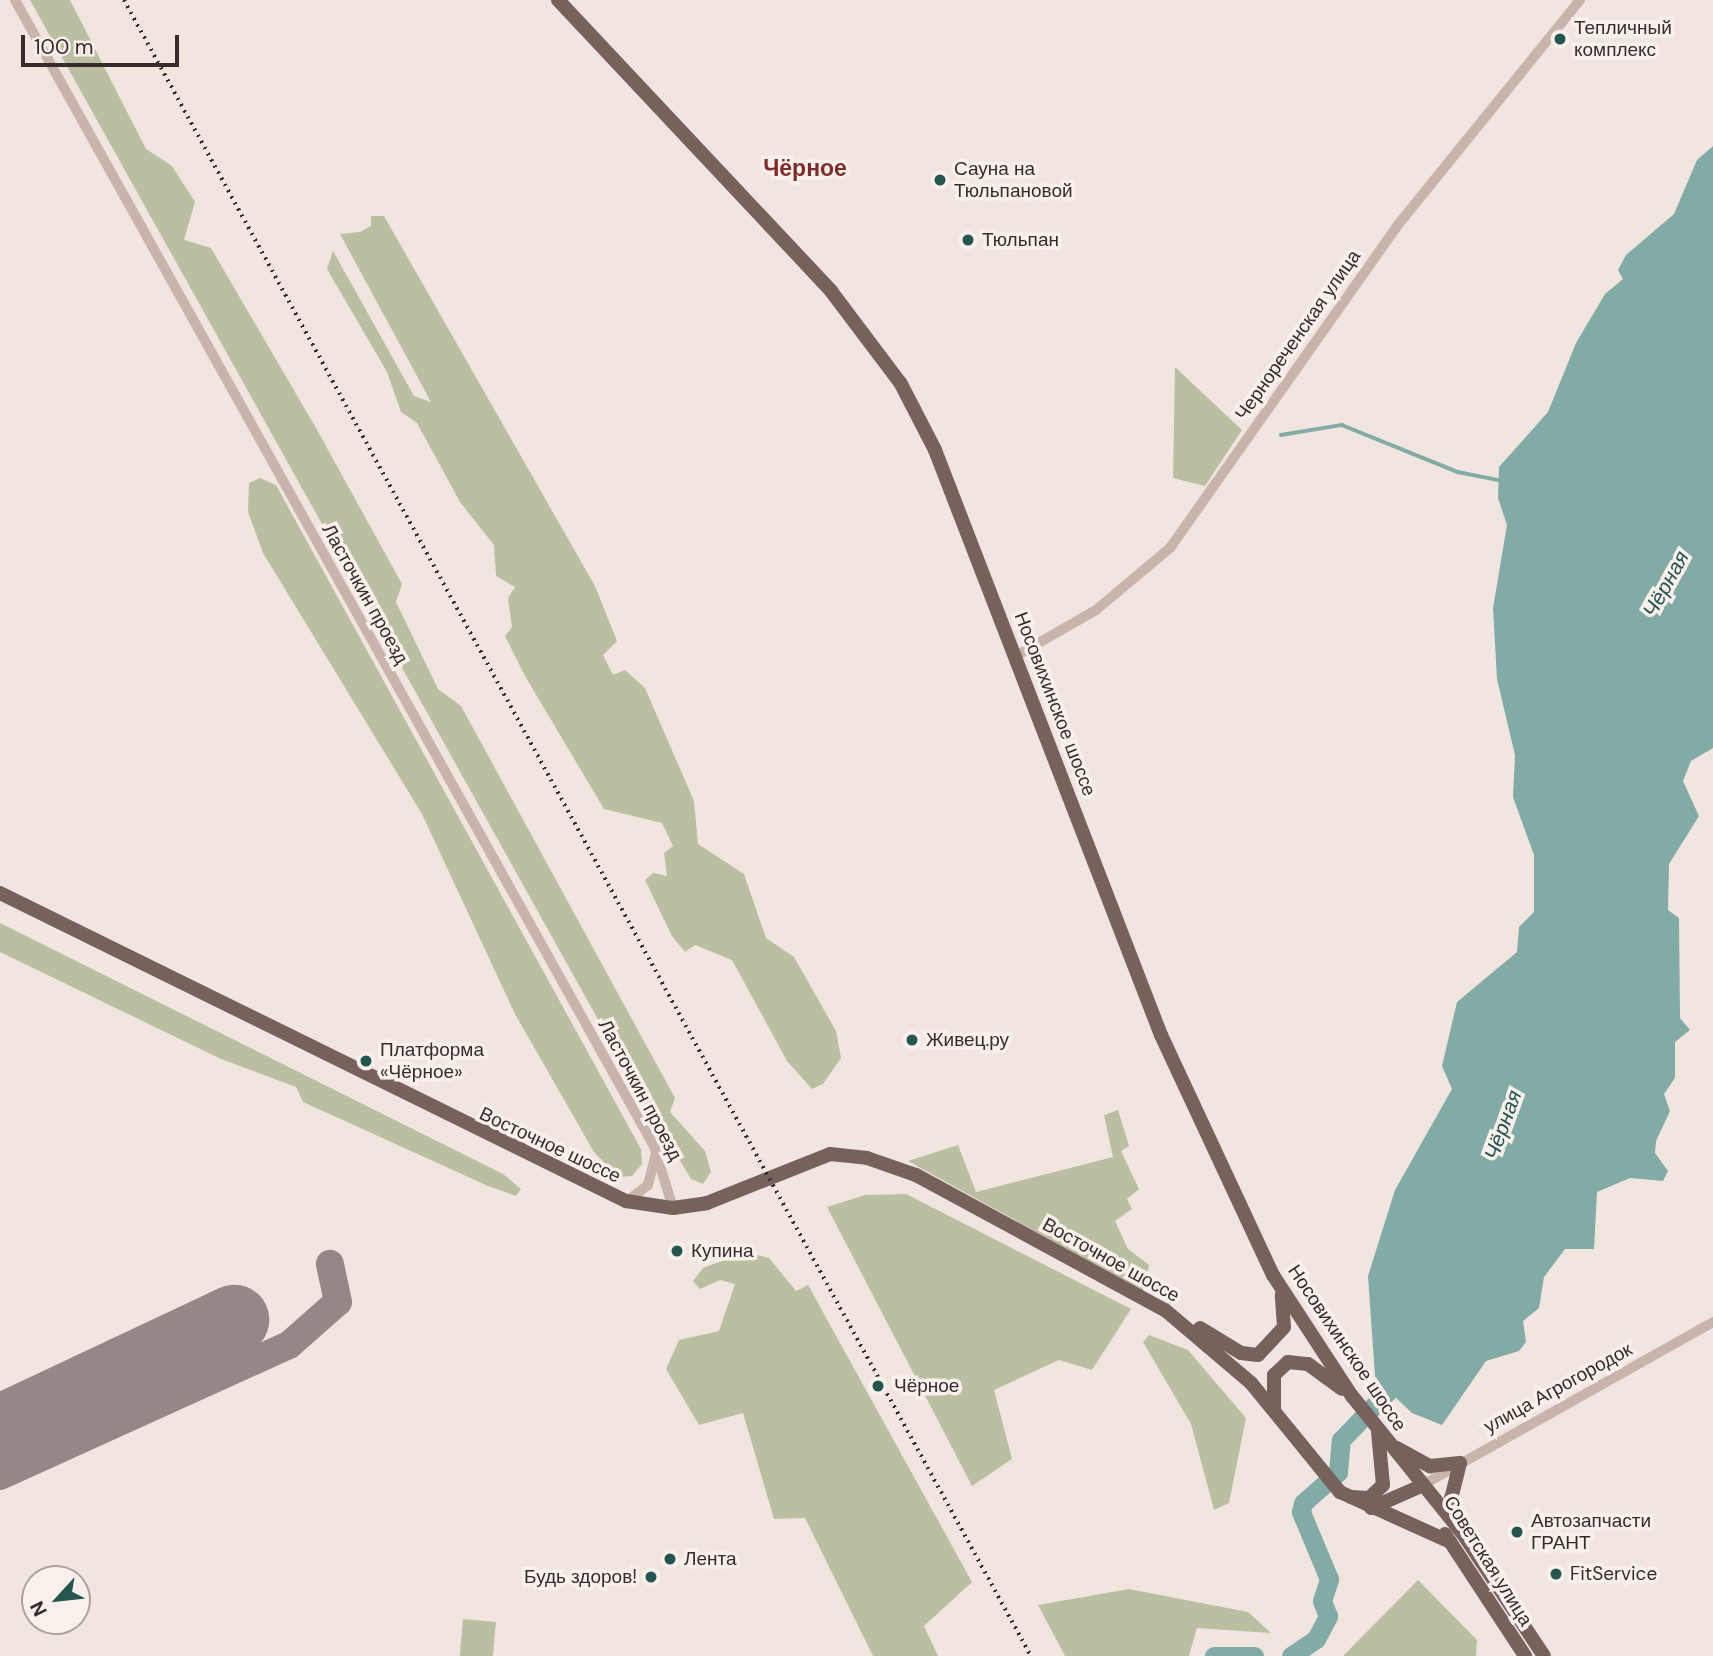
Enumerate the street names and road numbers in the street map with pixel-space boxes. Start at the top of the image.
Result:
street label: Чернореченская улица [1231,245,1365,425]
street label: Ласточкин проезд [317,520,413,668]
street label: Носовихинское шоссе [1009,609,1101,799]
street label: Ласточкин проезд [593,1016,687,1164]
street label: Восточное шоссе [476,1102,624,1188]
street label: Восточное шоссе [1038,1213,1184,1307]
street label: Носовихинское шоссе [1283,1261,1411,1435]
street label: улица Агрогородок [1480,1338,1636,1438]
street label: Советская улица [1439,1492,1537,1630]

